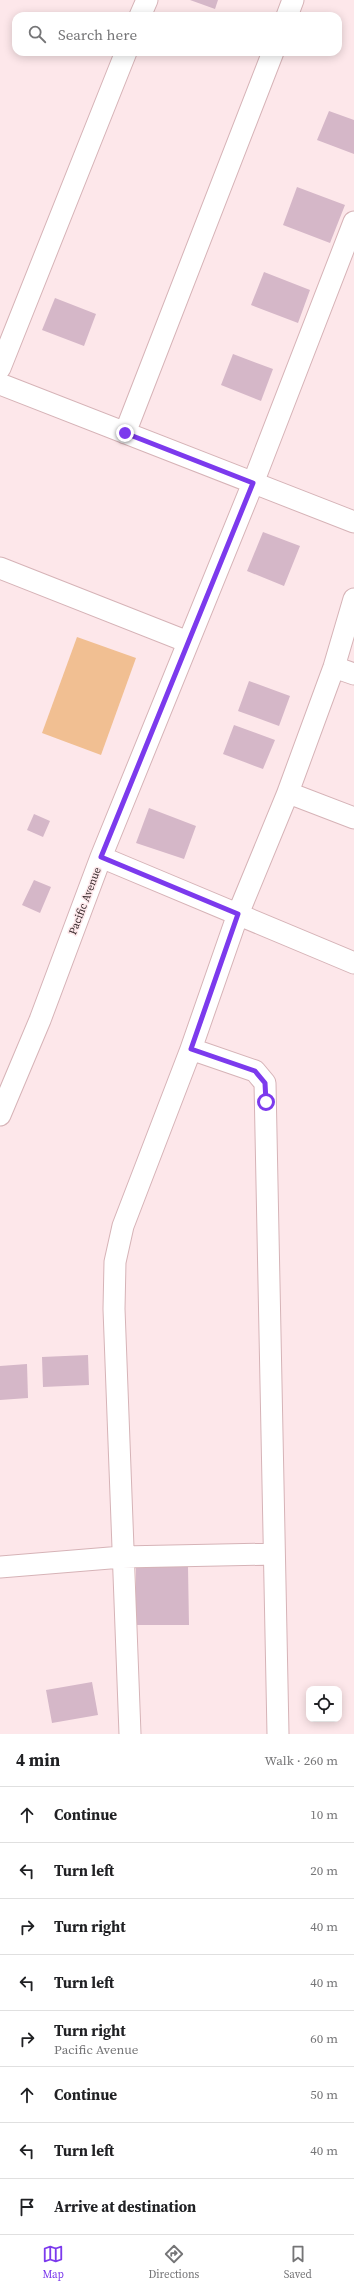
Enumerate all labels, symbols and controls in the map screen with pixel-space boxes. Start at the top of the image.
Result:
search box [12,12,342,56]
icon: search [26,23,48,45]
text: Search here [58,24,137,45]
route end [116,424,134,442]
street label: Pacific Avenue [65,865,105,937]
route start [257,1093,275,1111]
map controls [306,1686,342,1722]
button: locate [306,1686,342,1722]
text: 4 min [16,1748,60,1772]
text: Walk · 260 m [265,1752,338,1769]
icon: ahead [16,1804,38,1826]
text: Continue [54,1804,117,1825]
text: 10 m [310,1806,338,1823]
icon: left [16,1860,38,1882]
text: Turn left [54,1860,114,1881]
text: 20 m [310,1862,338,1879]
icon: right [16,1916,38,1938]
text: Turn right [54,1916,126,1937]
text: 40 m [310,1918,338,1935]
icon: left [16,1972,38,1994]
text: Turn left [54,1972,114,1993]
text: 40 m [310,1974,338,1991]
text: Turn right [54,2020,126,2041]
icon: right [16,2028,38,2050]
text: 60 m [310,2030,338,2047]
text: Pacific Avenue [54,2041,138,2058]
icon: ahead [16,2084,38,2106]
text: Continue [54,2084,117,2105]
text: 50 m [310,2086,338,2103]
icon: left [16,2140,38,2162]
text: Turn left [54,2140,114,2161]
text: 40 m [310,2142,338,2159]
icon: arrive [16,2196,38,2218]
text: Arrive at destination [54,2196,196,2217]
tab: Map [42,2243,64,2282]
tab: Directions [148,2243,199,2282]
tab: Saved [284,2243,312,2282]

